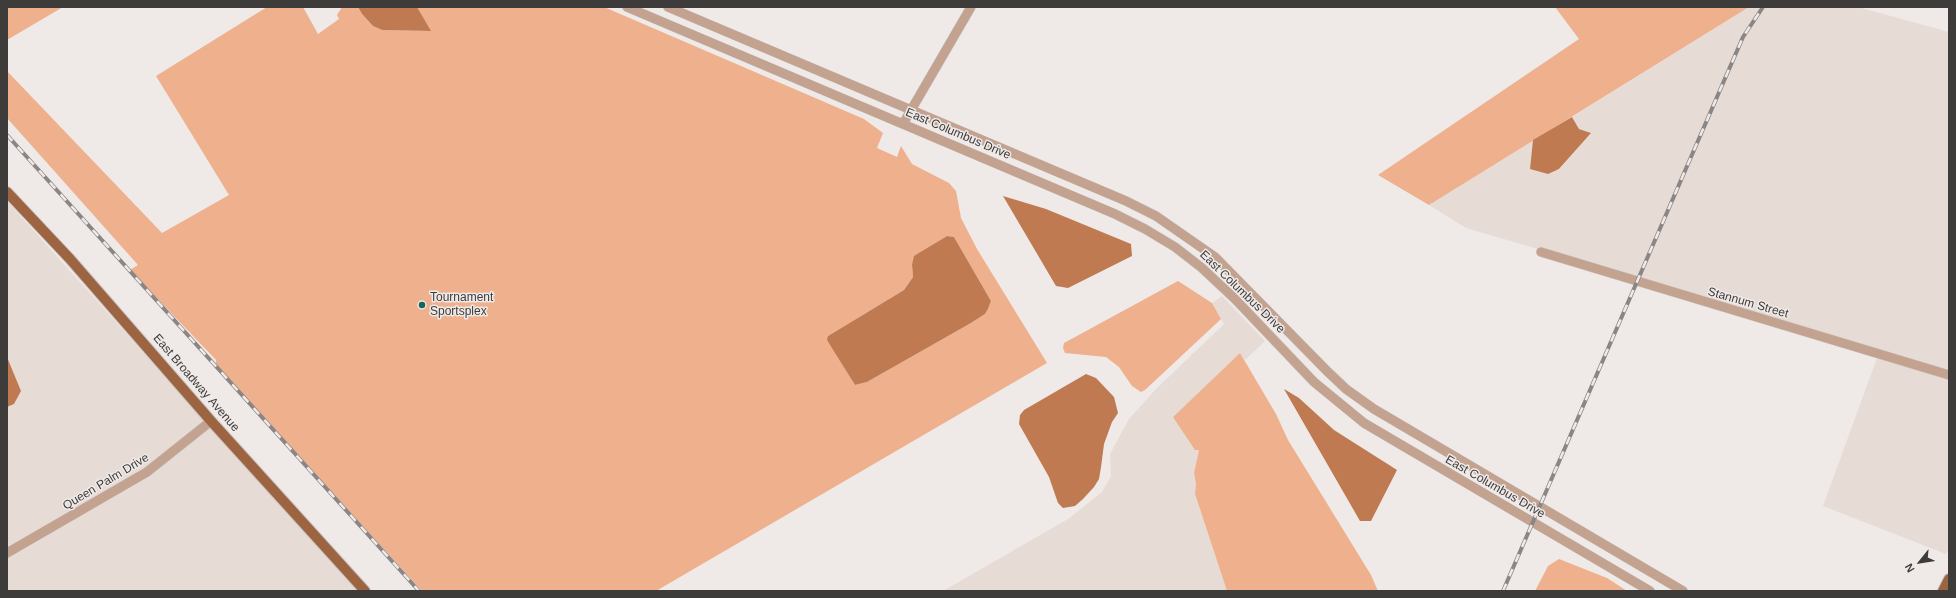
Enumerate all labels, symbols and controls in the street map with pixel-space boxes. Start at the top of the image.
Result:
street label: East Columbus Drive [903,105,1013,163]
street label: East Columbus Drive [1196,248,1288,336]
street label: Stannum Street [1706,285,1790,321]
place label: Tournament Sportsplex [430,291,493,319]
marker: Tournament Sportsplex [417,300,427,310]
street label: East Broadway Avenue [150,331,242,435]
street label: Queen Palm Drive [60,451,152,513]
street label: East Columbus Drive [1443,453,1547,521]
north arrow [1900,542,1940,582]
text: N [1902,562,1917,574]

